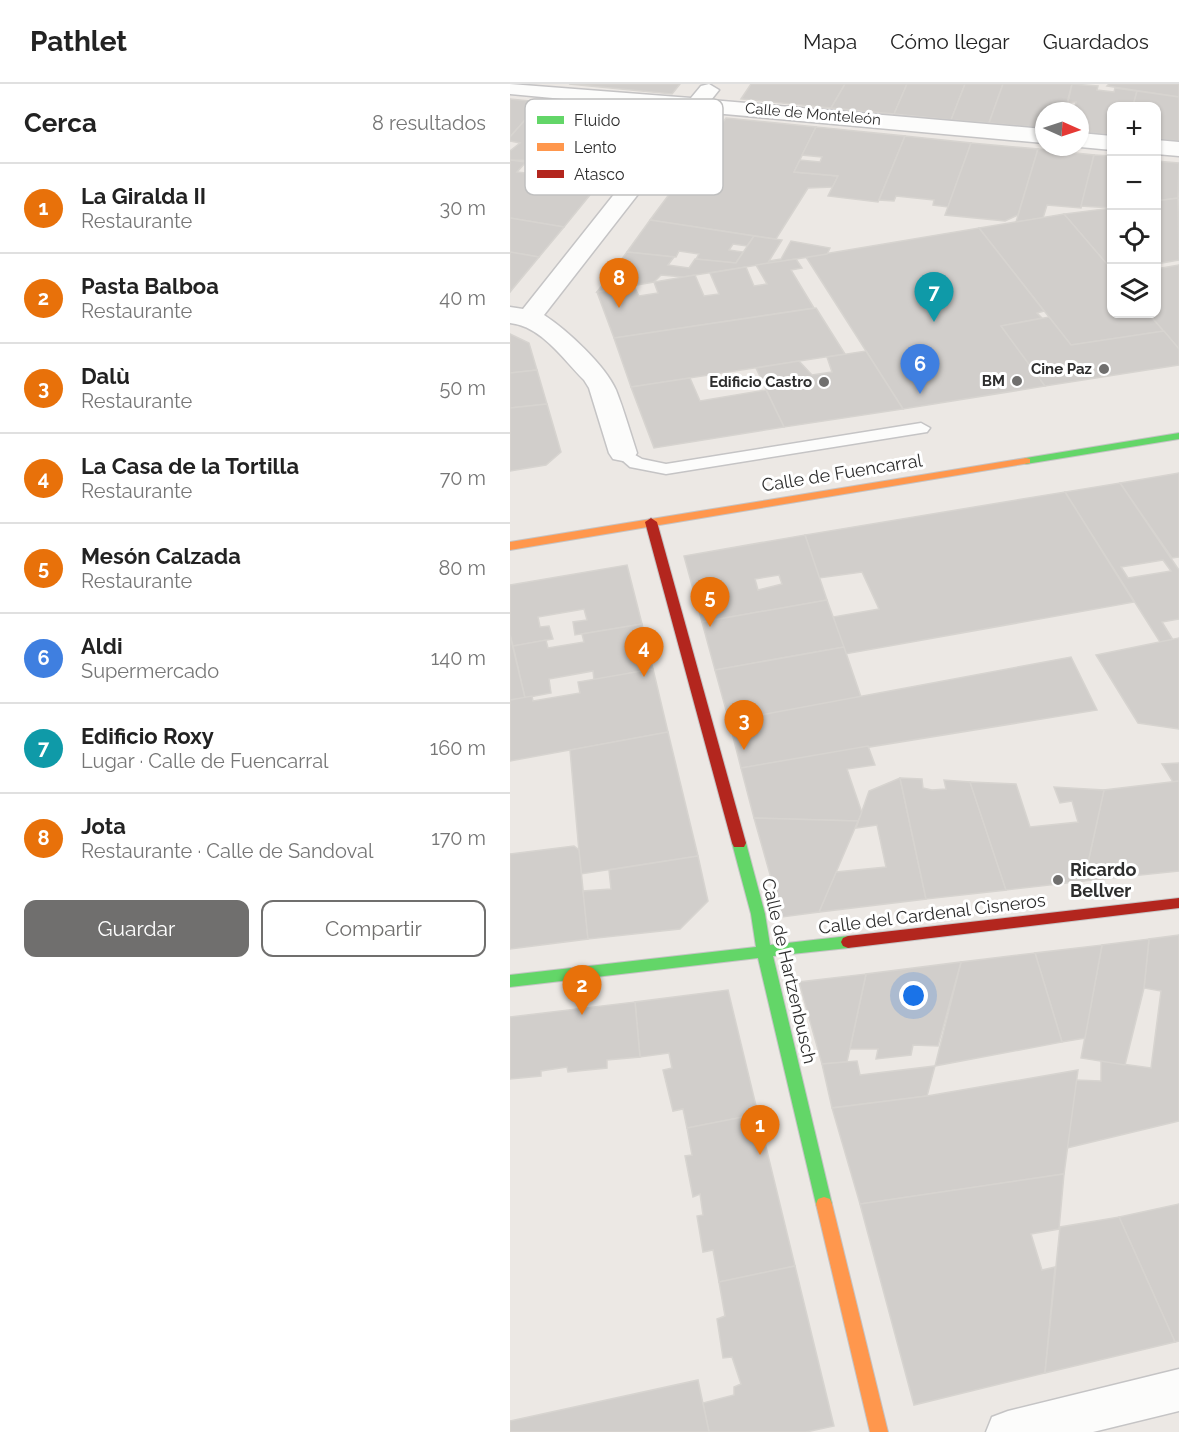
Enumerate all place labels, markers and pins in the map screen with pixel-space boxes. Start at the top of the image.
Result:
pin: 8 [600,258,638,308]
pin: 7 [914,272,954,322]
pin: 6 [900,344,940,394]
place label: Cine Paz [1031,360,1092,378]
marker: Cine Paz [1097,362,1111,376]
place label: BM [982,372,1005,390]
place label: Edificio Castro [709,373,812,391]
marker: BM [1010,374,1024,388]
marker: Edificio Castro [817,375,831,389]
pin: 5 [690,578,730,627]
pin: 4 [624,628,664,677]
pin: 3 [724,700,764,750]
place label: Ricardo Bellver [1070,859,1136,901]
marker: Ricardo Bellver [1051,873,1065,887]
pin: 2 [562,966,602,1015]
pin: 1 [740,1106,780,1155]

